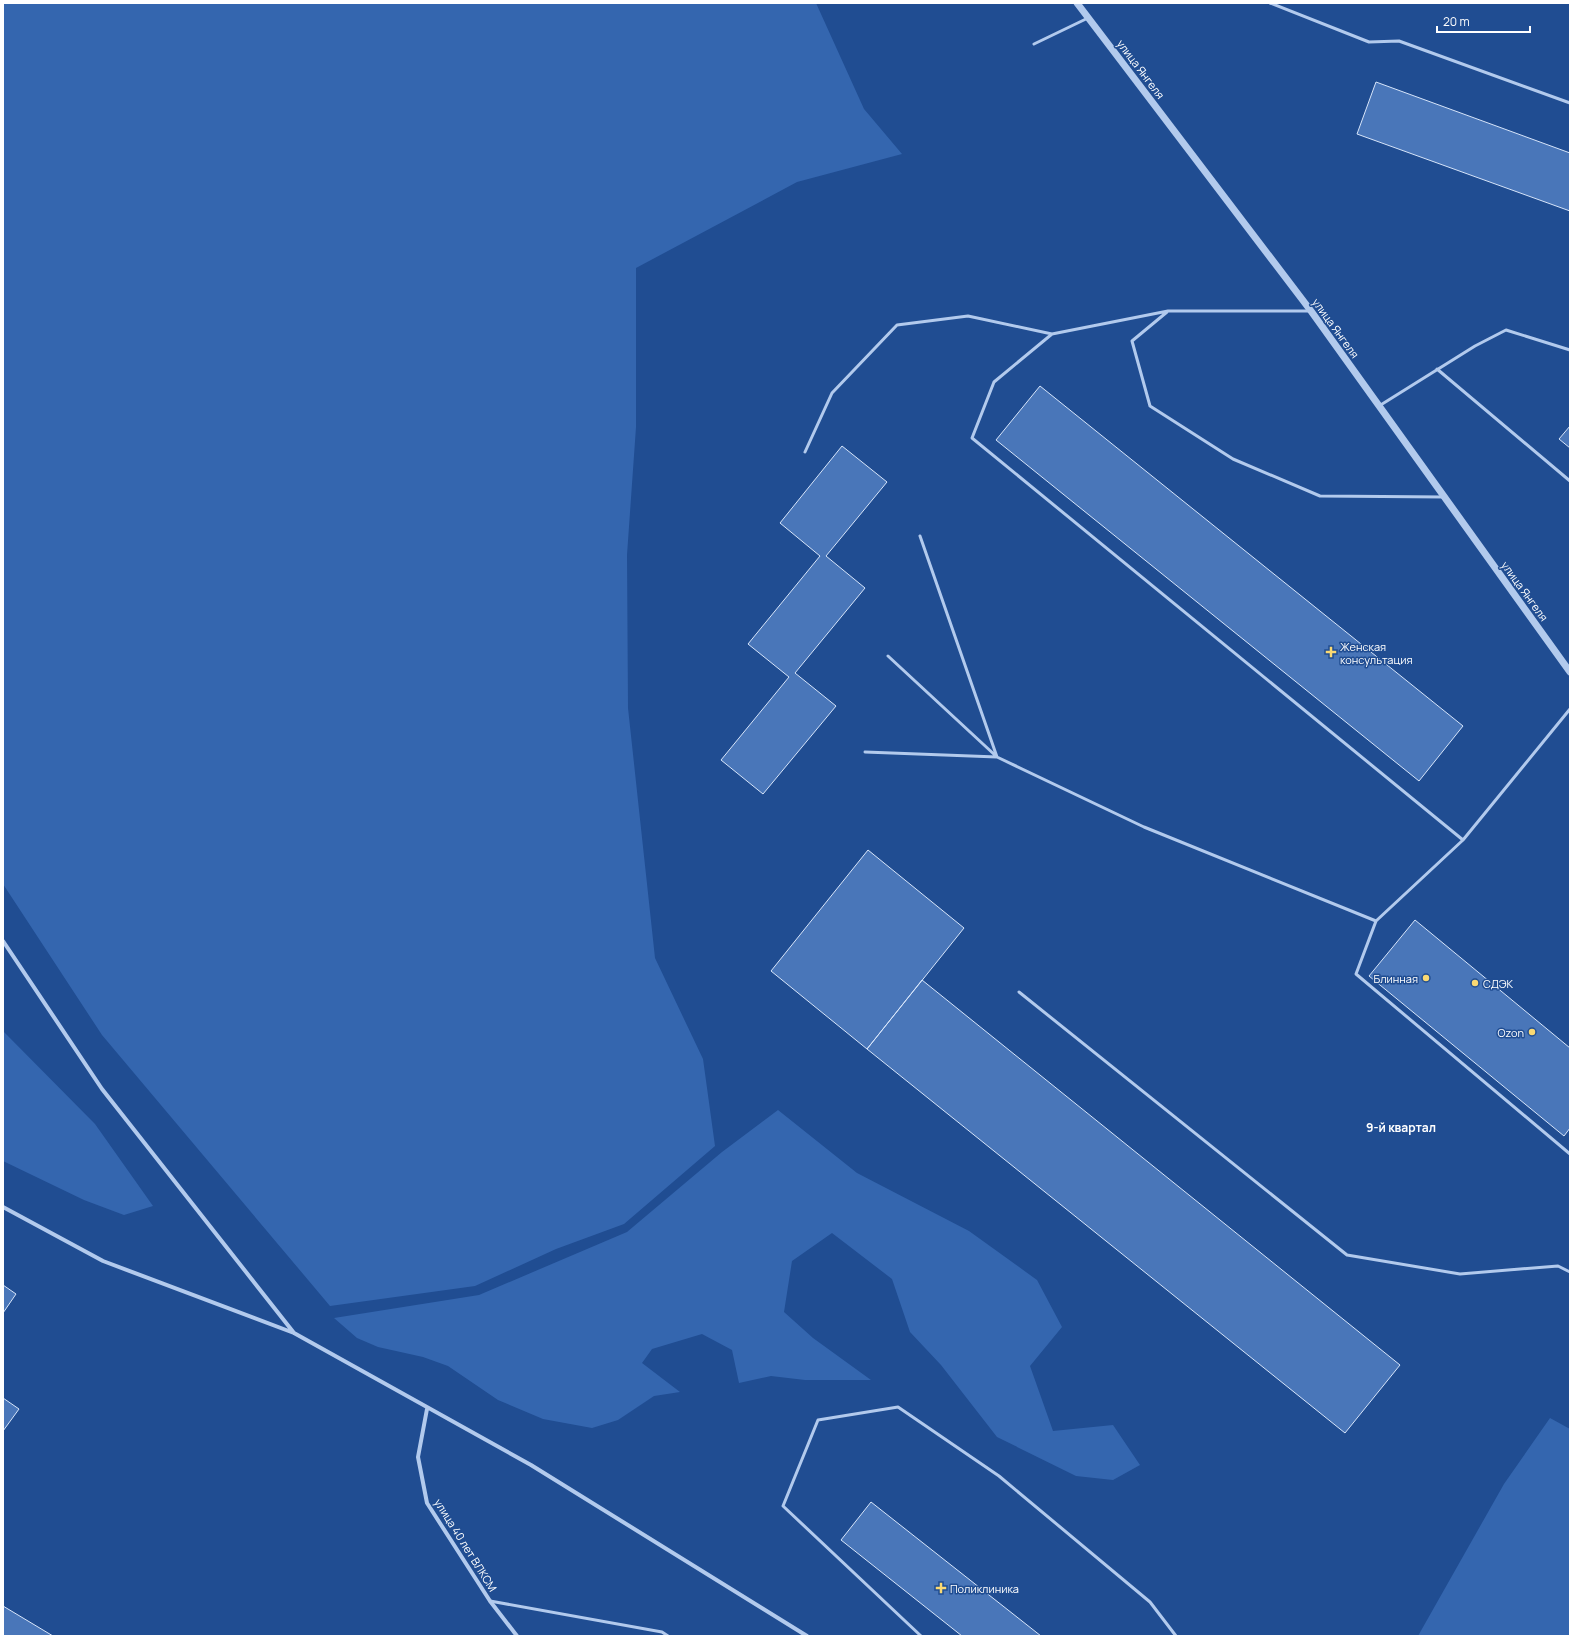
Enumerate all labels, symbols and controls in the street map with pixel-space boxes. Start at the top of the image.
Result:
scale bar [1437,8,1530,34]
text: 20 m [1443,13,1470,30]
street label: улица Янгеля [1114,36,1168,102]
street label: улица Янгеля [1309,295,1363,361]
street label: улица Янгеля [1498,558,1552,624]
place label: Женская консультация [1340,639,1413,667]
marker: Женская консультация [1325,646,1337,658]
place label: Блинная [1374,971,1418,986]
marker: Блинная [1421,973,1431,983]
place label: СДЭК [1483,976,1513,991]
marker: СДЭК [1470,978,1480,988]
place label: Ozon [1498,1025,1524,1040]
marker: Ozon [1527,1027,1537,1037]
district label: 9-й квартал [1366,1119,1436,1136]
street label: улица 40 лет ВЛКСМ [431,1496,501,1594]
place label: Поликлиника [950,1581,1019,1596]
marker: Поликлиника [935,1582,947,1594]

